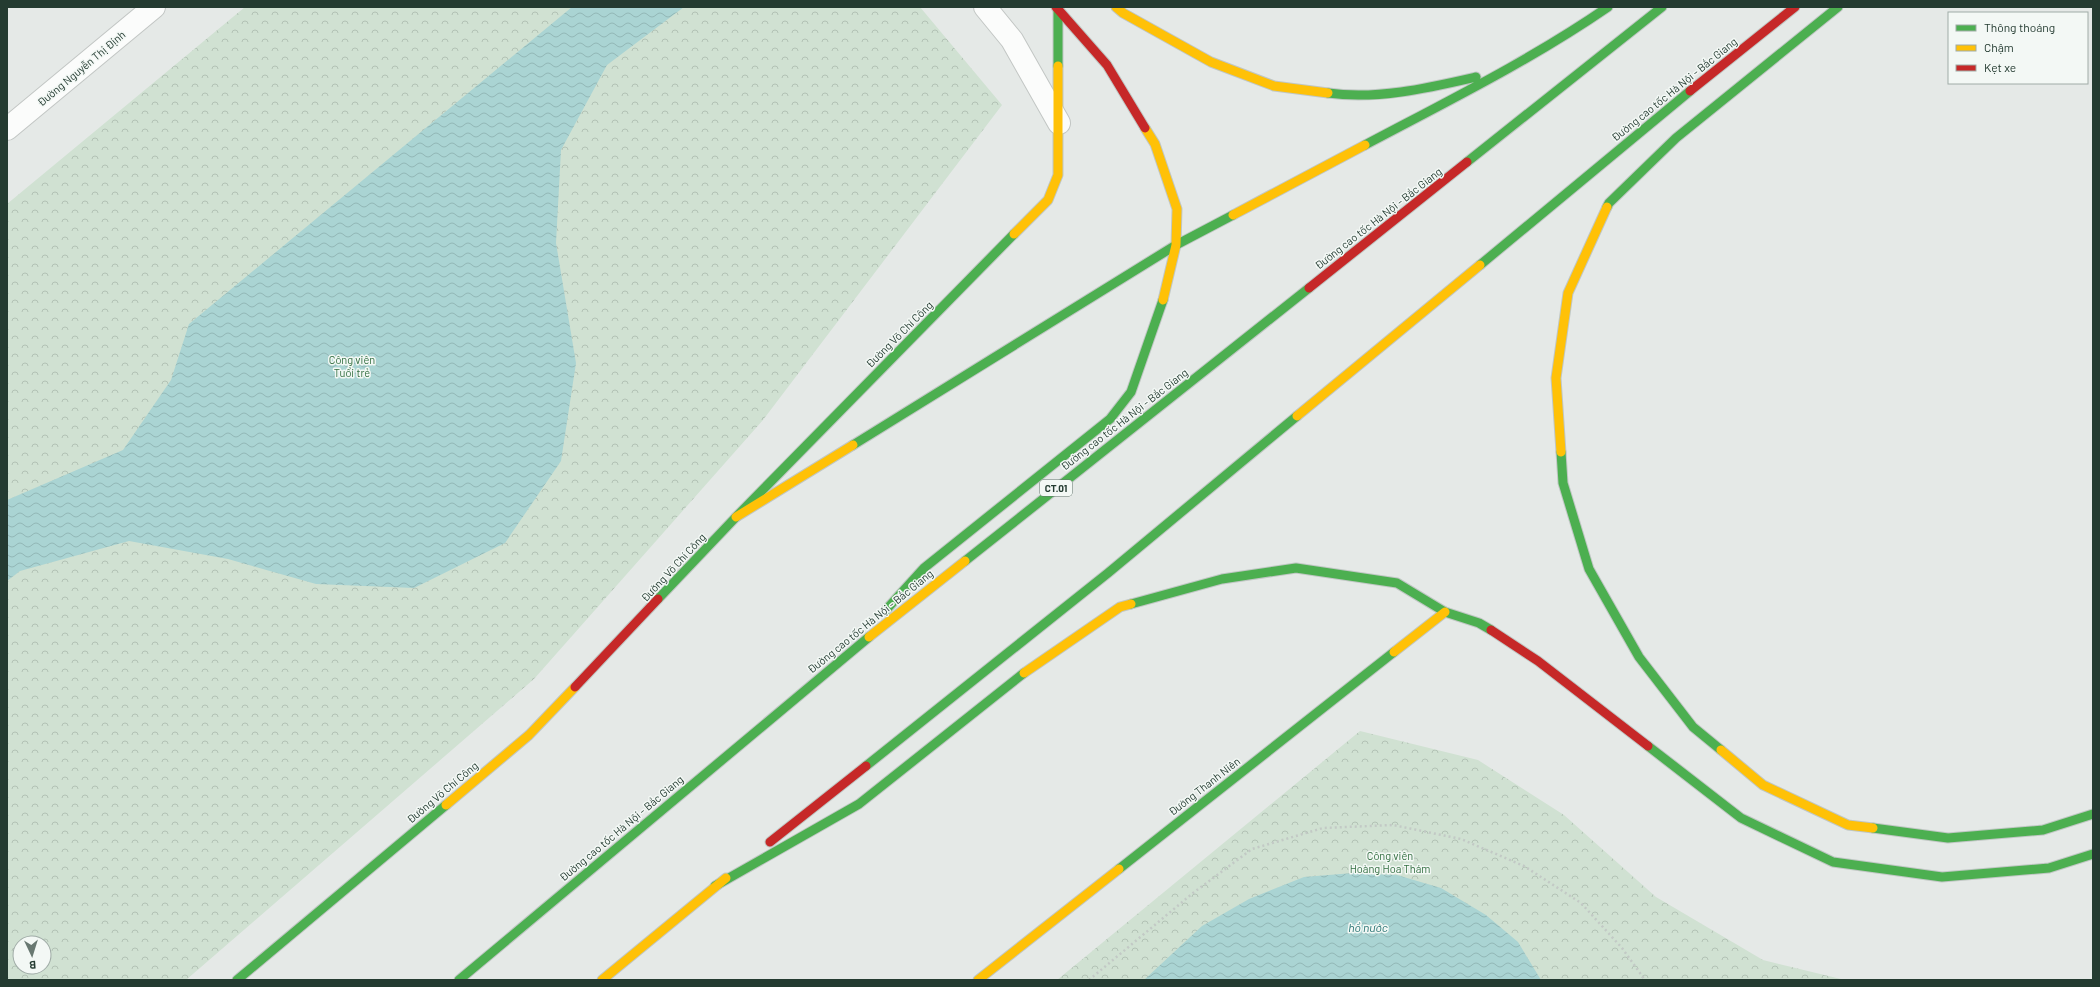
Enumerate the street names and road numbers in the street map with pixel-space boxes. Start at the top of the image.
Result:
street label: Đường Nguyễn Thị Định [34,27,128,109]
street label: Đường cao tốc Hà Nội - Bắc Giang [1609,34,1739,144]
street label: Đường cao tốc Hà Nội - Bắc Giang [1312,164,1444,272]
street label: Đường Võ Chí Công [863,298,935,370]
street label: Đường cao tốc Hà Nội - Bắc Giang [1058,365,1190,473]
road number: CT.01 [1040,480,1072,496]
street label: Đường Võ Chí Công [638,530,708,604]
street label: Đường cao tốc Hà Nội - Bắc Giang [805,566,935,676]
street label: Đường Thanh Niên [1166,754,1242,818]
street label: Đường Võ Chí Công [404,758,480,826]
street label: Đường cao tốc Hà Nội - Bắc Giang [556,772,686,884]

